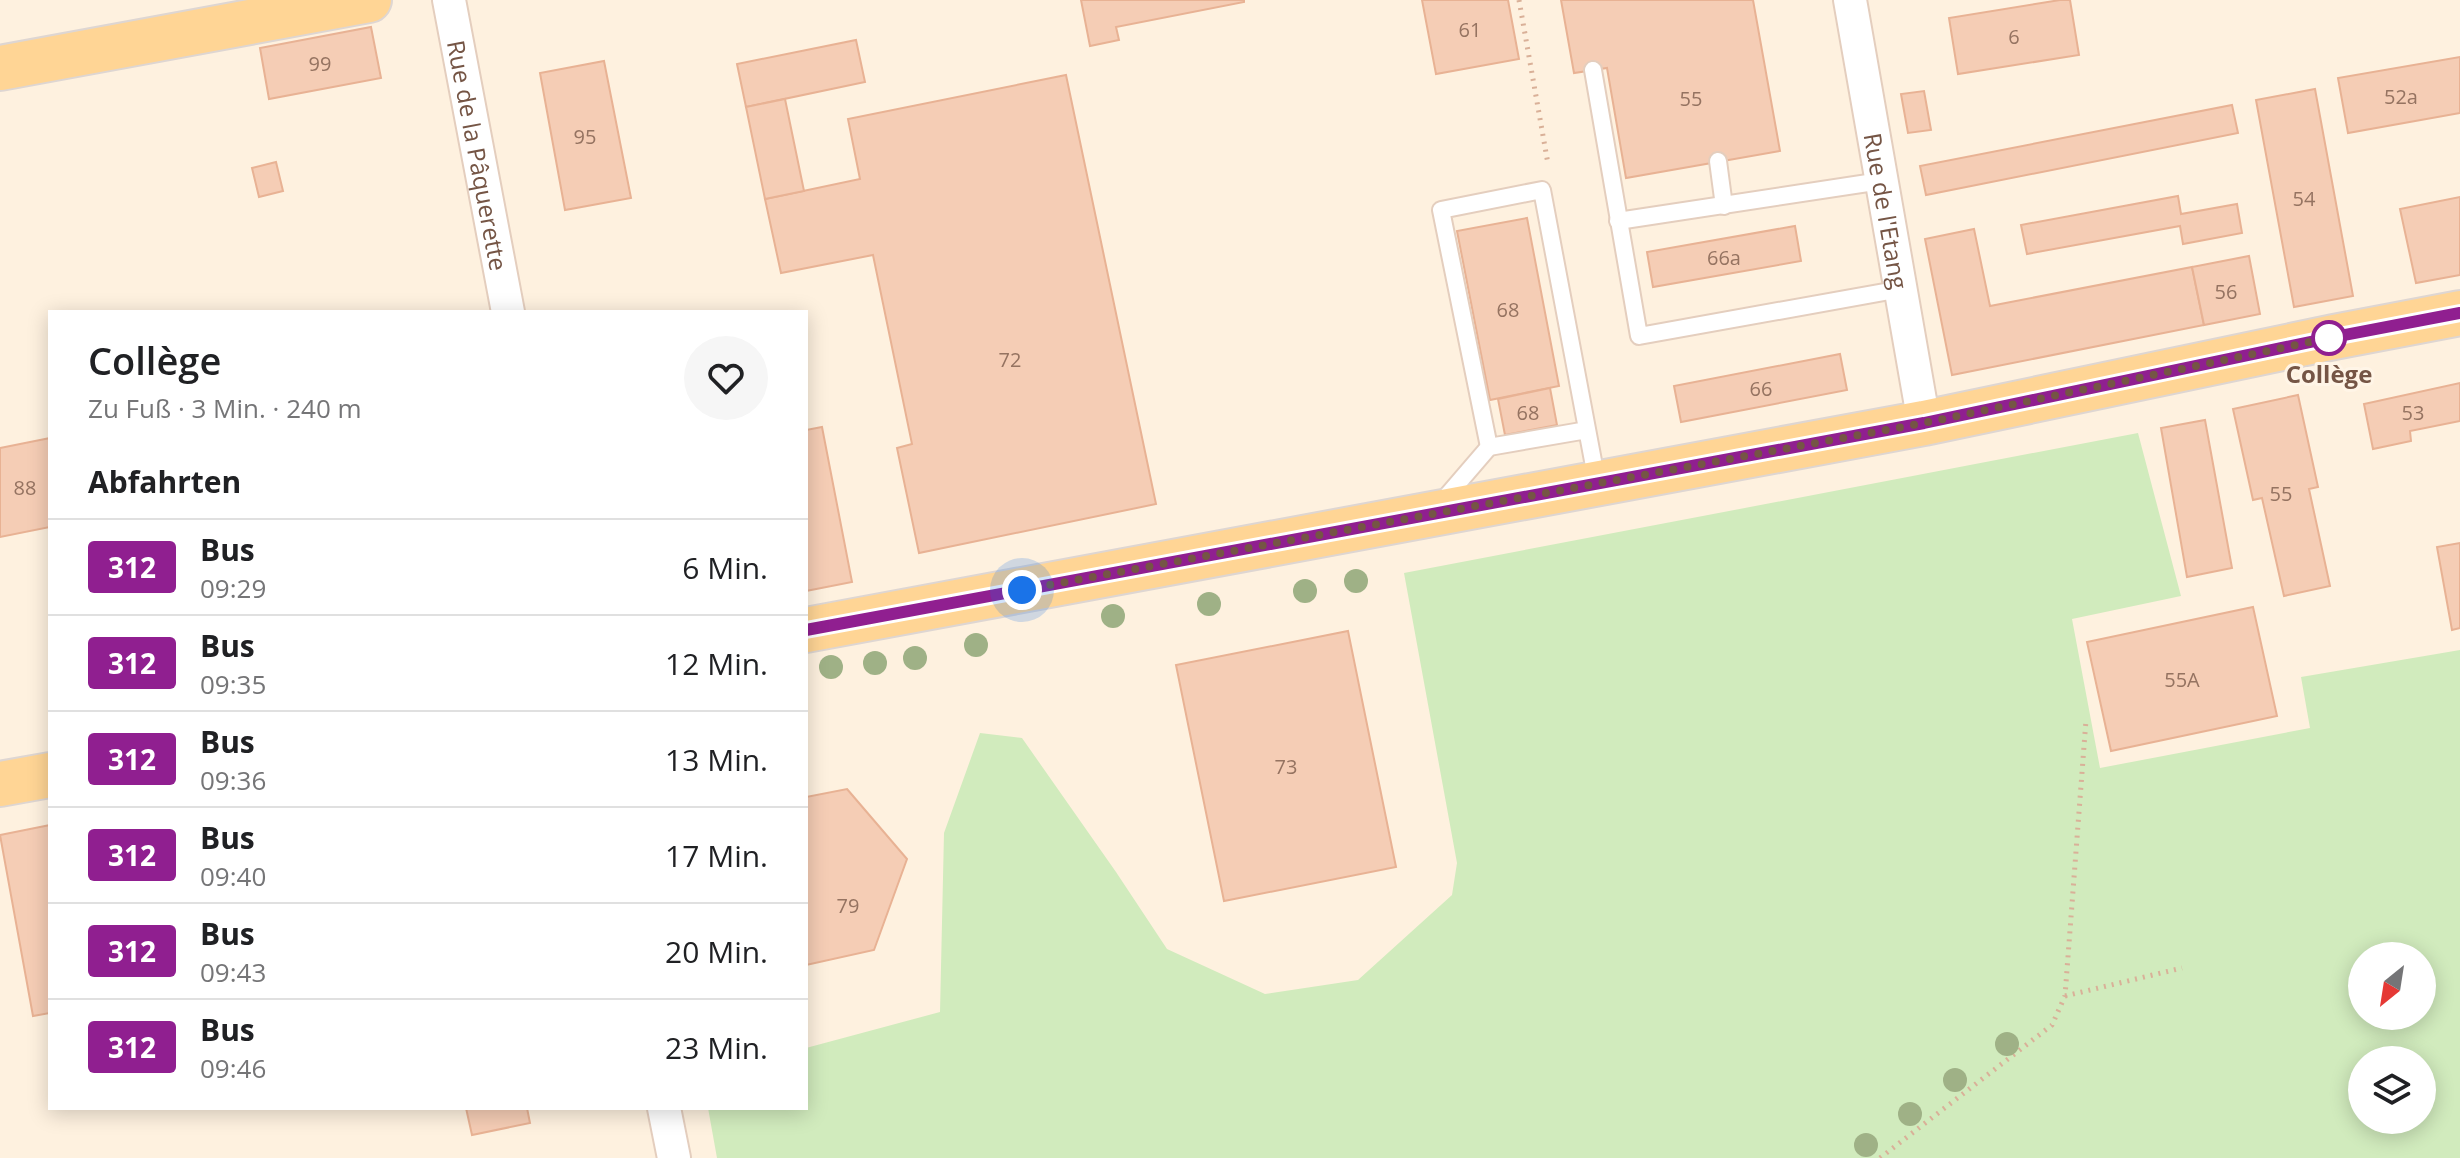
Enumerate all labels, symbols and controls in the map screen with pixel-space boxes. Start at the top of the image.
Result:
house number: 61 [1459,16,1481,43]
house number: 6 [2008,23,2020,50]
street label: Rue de la Pâquerette [440,37,516,273]
house number: 99 [309,50,331,77]
house number: 52a [2384,83,2418,110]
house number: 55 [1680,85,1702,112]
house number: 95 [574,123,596,150]
street label: Rue de l'Etang [1857,130,1917,291]
house number: 54 [2293,185,2316,212]
house number: 66a [1707,244,1741,271]
house number: 56 [2215,278,2237,305]
house number: 68 [1497,296,1519,323]
marker: Collège [2312,321,2346,355]
text: Collège [88,334,221,386]
button: heart [684,336,768,420]
house number: 72 [999,346,1021,373]
place label: Collège [2286,357,2372,390]
house number: 66 [1750,375,1772,402]
text: Zu Fuß · 3 Min. · 240 m [88,390,362,426]
house number: 68 [1517,399,1539,426]
house number: 53 [2402,399,2424,426]
text: Abfahrten [88,461,241,502]
house number: 88 [14,474,36,501]
house number: 55 [2270,480,2292,507]
text: Bus [200,529,255,570]
text: 6 Min. [682,547,768,588]
text: 312 [108,548,156,586]
text: 09:29 [200,570,266,606]
your location [1002,570,1042,610]
text: Bus [200,625,255,666]
text: 12 Min. [665,643,768,684]
text: 312 [108,644,156,682]
text: 09:35 [200,666,266,702]
house number: 55A [2164,666,2200,693]
text: Bus [200,721,255,762]
text: 13 Min. [665,739,768,780]
text: 312 [108,740,156,778]
house number: 73 [1275,753,1297,780]
text: 09:36 [200,762,266,798]
text: Bus [200,817,255,858]
text: 17 Min. [665,835,768,876]
text: 312 [108,836,156,874]
text: 09:40 [200,858,266,894]
house number: 79 [837,892,859,919]
text: Bus [200,913,255,954]
text: 20 Min. [665,931,768,972]
text: 312 [108,932,156,970]
north arrow [2348,942,2436,1030]
map controls [2348,942,2436,1134]
text: 09:43 [200,954,266,990]
text: Bus [200,1009,255,1050]
text: 23 Min. [665,1027,768,1068]
text: 312 [108,1028,156,1066]
button: layers [2348,1046,2436,1134]
text: 09:46 [200,1050,266,1086]

